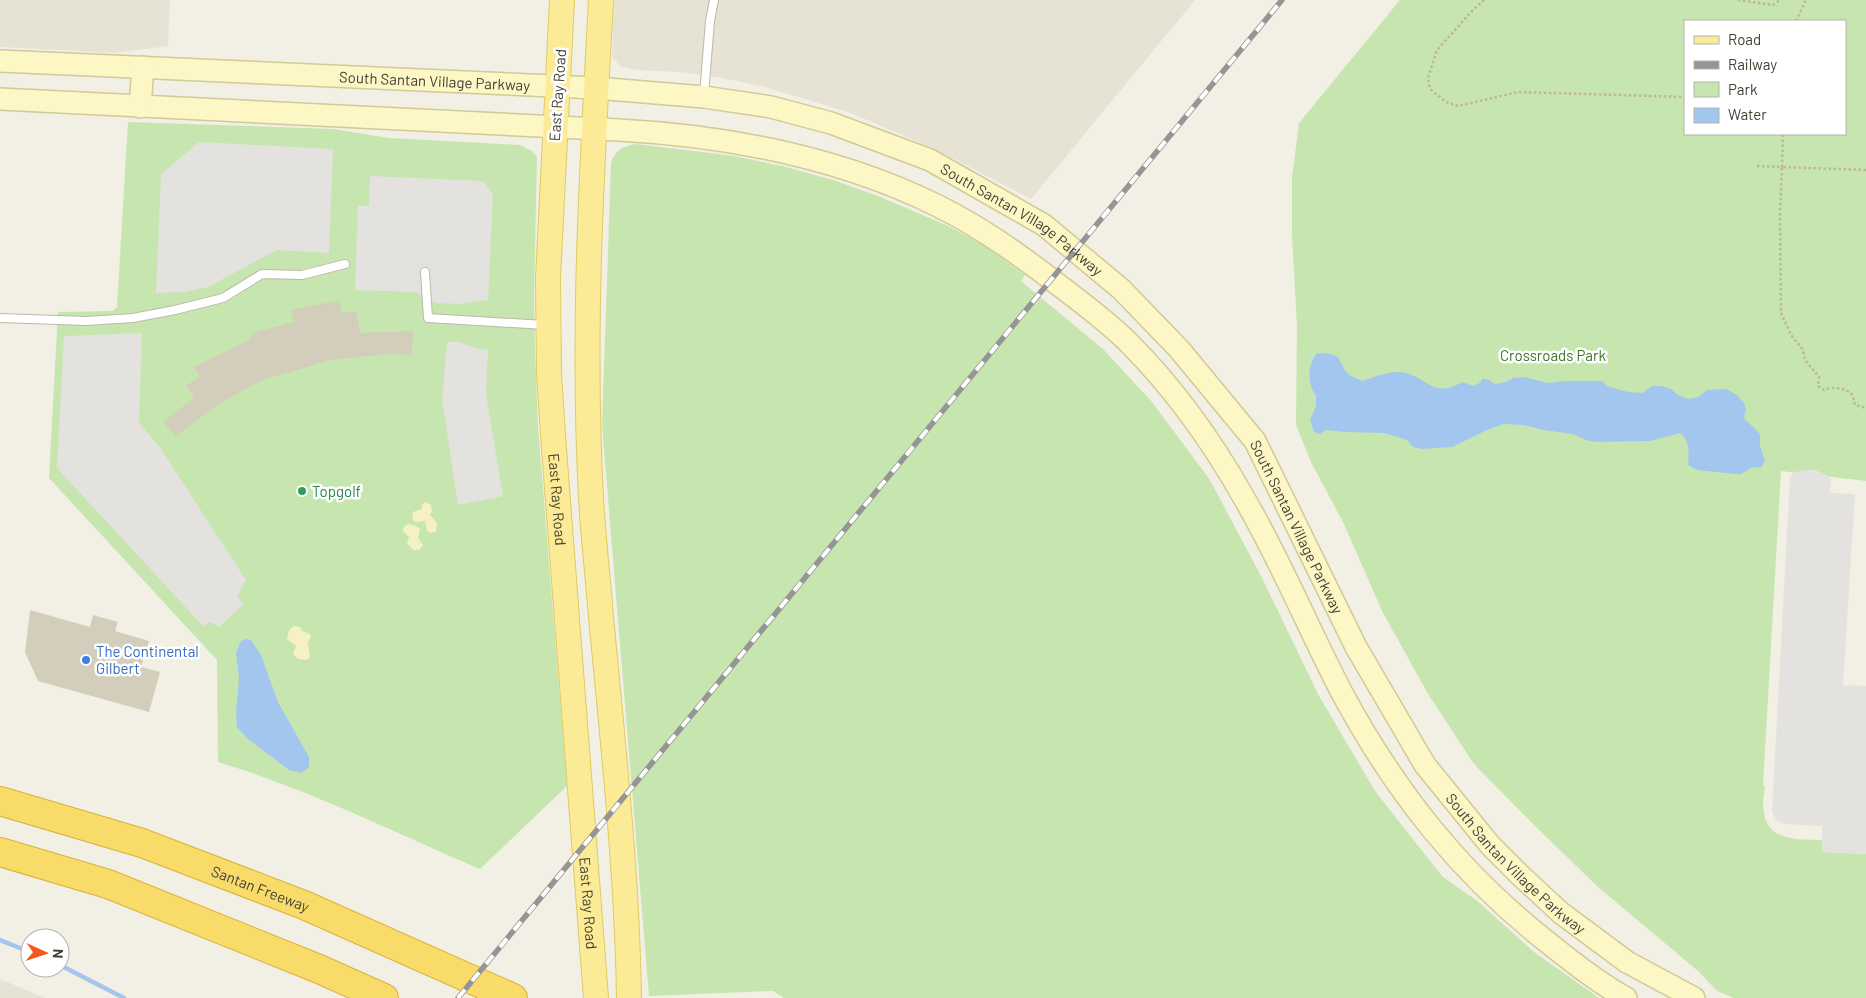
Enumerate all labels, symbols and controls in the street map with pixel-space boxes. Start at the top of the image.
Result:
legend [1684,20,1846,135]
text: Road [1728,30,1761,48]
street label: East Ray Road [545,48,569,142]
text: Railway [1728,55,1777,73]
street label: South Santan Village Parkway [339,67,531,94]
text: Park [1728,80,1758,98]
text: Water [1728,105,1767,123]
street label: South Santan Village Parkway [938,159,1107,279]
park label: Crossroads Park [1500,346,1606,364]
street label: South Santan Village Parkway [1247,437,1347,617]
street label: East Ray Road [545,453,570,546]
place label: Topgolf [312,482,361,500]
marker: Topgolf [296,485,308,497]
place label: The Continental Gilbert [96,642,199,677]
marker: The Continental Gilbert [80,654,92,666]
street label: South Santan Village Parkway [1442,789,1589,937]
street label: East Ray Road [576,856,601,950]
street label: Santan Freeway [209,861,312,915]
north arrow [20,928,70,978]
text: N [50,949,67,959]

